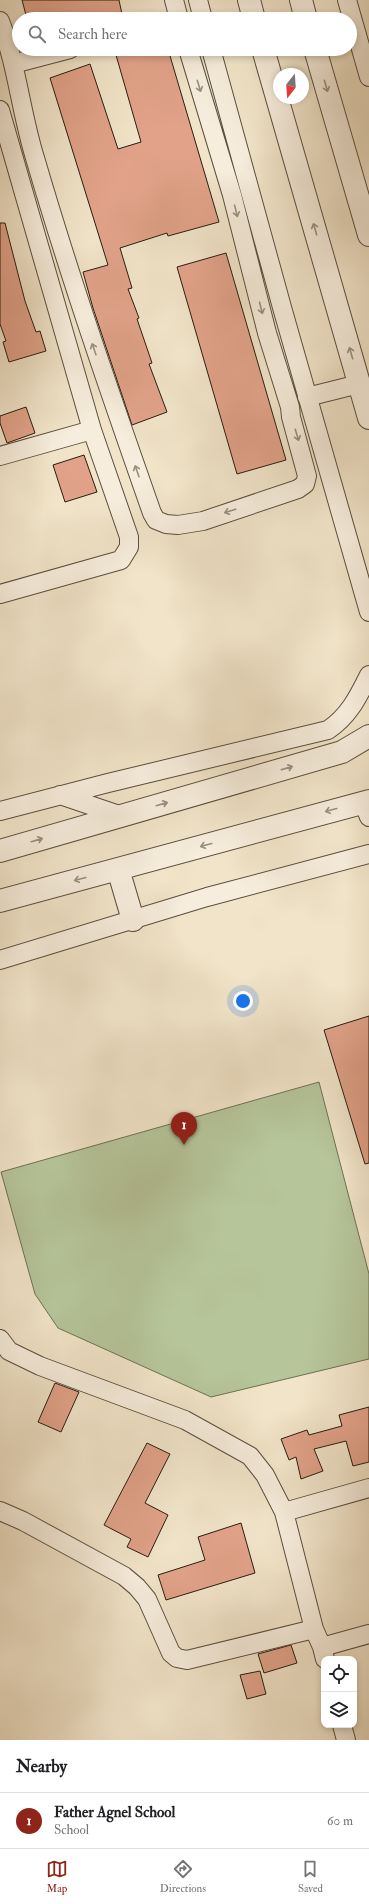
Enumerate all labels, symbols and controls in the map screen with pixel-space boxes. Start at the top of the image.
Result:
search box [12,12,357,56]
icon: search [26,23,48,45]
text: Search here [58,25,127,44]
north arrow [273,68,309,104]
one-way arrow [196,80,203,93]
one-way arrow [323,80,330,93]
one-way arrow [233,204,241,217]
one-way arrow [311,222,318,235]
one-way arrow [257,301,265,314]
one-way arrow [90,342,97,355]
one-way arrow [346,347,354,360]
one-way arrow [294,429,301,442]
one-way arrow [133,466,141,478]
one-way arrow [224,508,237,515]
one-way arrow [280,764,293,771]
one-way arrow [156,800,169,807]
one-way arrow [325,807,338,815]
one-way arrow [31,836,44,843]
one-way arrow [200,842,213,849]
one-way arrow [74,876,87,883]
your location [233,991,253,1011]
pin: 1 [171,1112,197,1145]
map controls [321,1656,357,1728]
button: locate [321,1656,357,1692]
button: layers [321,1692,357,1728]
text: Nearby [16,1756,67,1777]
text: Father Agnel School [54,1803,175,1822]
text: 1 [27,1813,31,1829]
text: 60 m [327,1813,353,1829]
text: School [54,1822,89,1838]
tab: Map [46,1858,68,1895]
tab: Directions [160,1858,206,1895]
tab: Saved [298,1858,323,1895]

